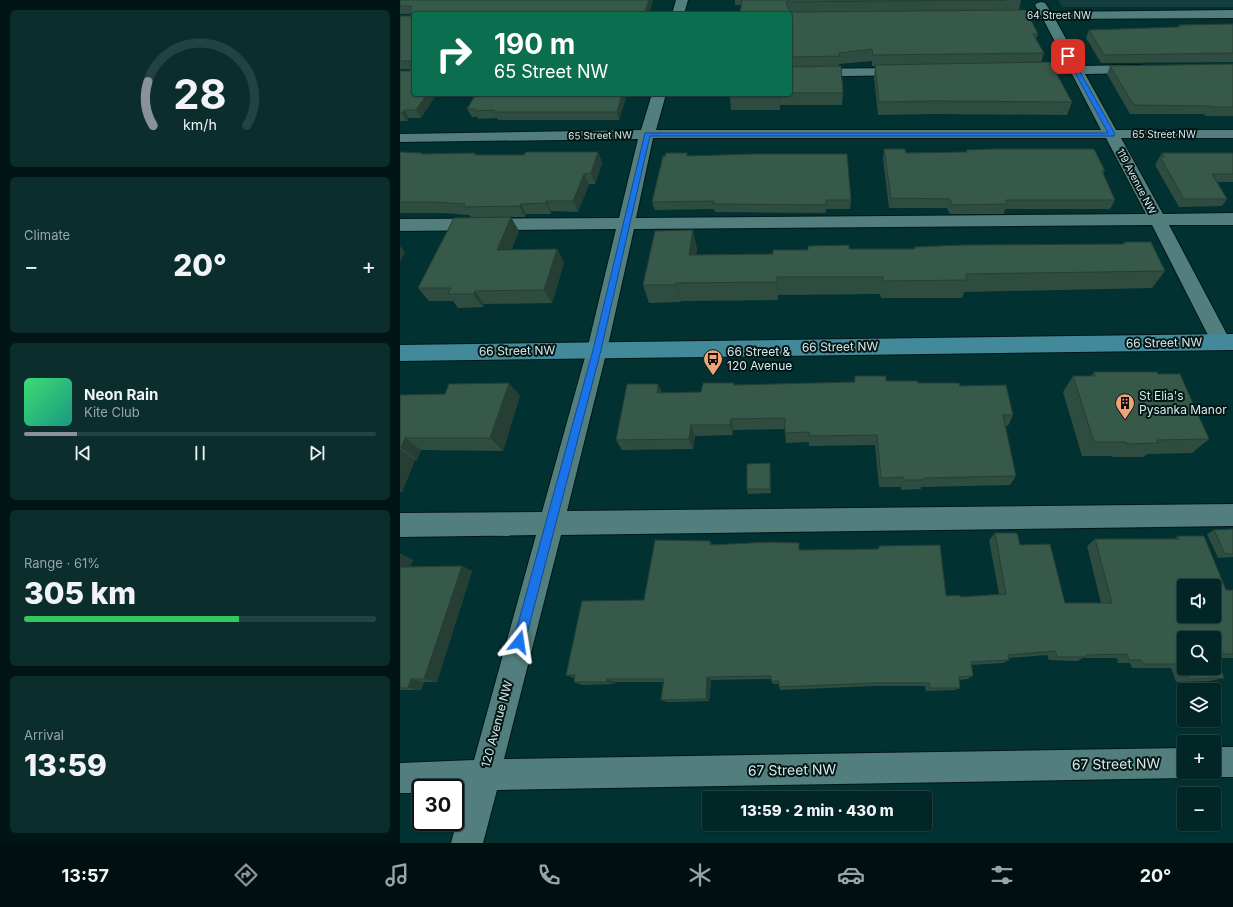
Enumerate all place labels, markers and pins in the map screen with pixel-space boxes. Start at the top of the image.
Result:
pin [1051,39,1085,73]
place label: 66 Street & 120 Avenue [727,344,792,373]
bus stop icon: 66 Street & 120 Avenue [702,348,724,376]
place label: St Elia's Pysanka Manor [1139,388,1227,417]
building icon: St Elia's Pysanka Manor [1114,392,1136,420]

